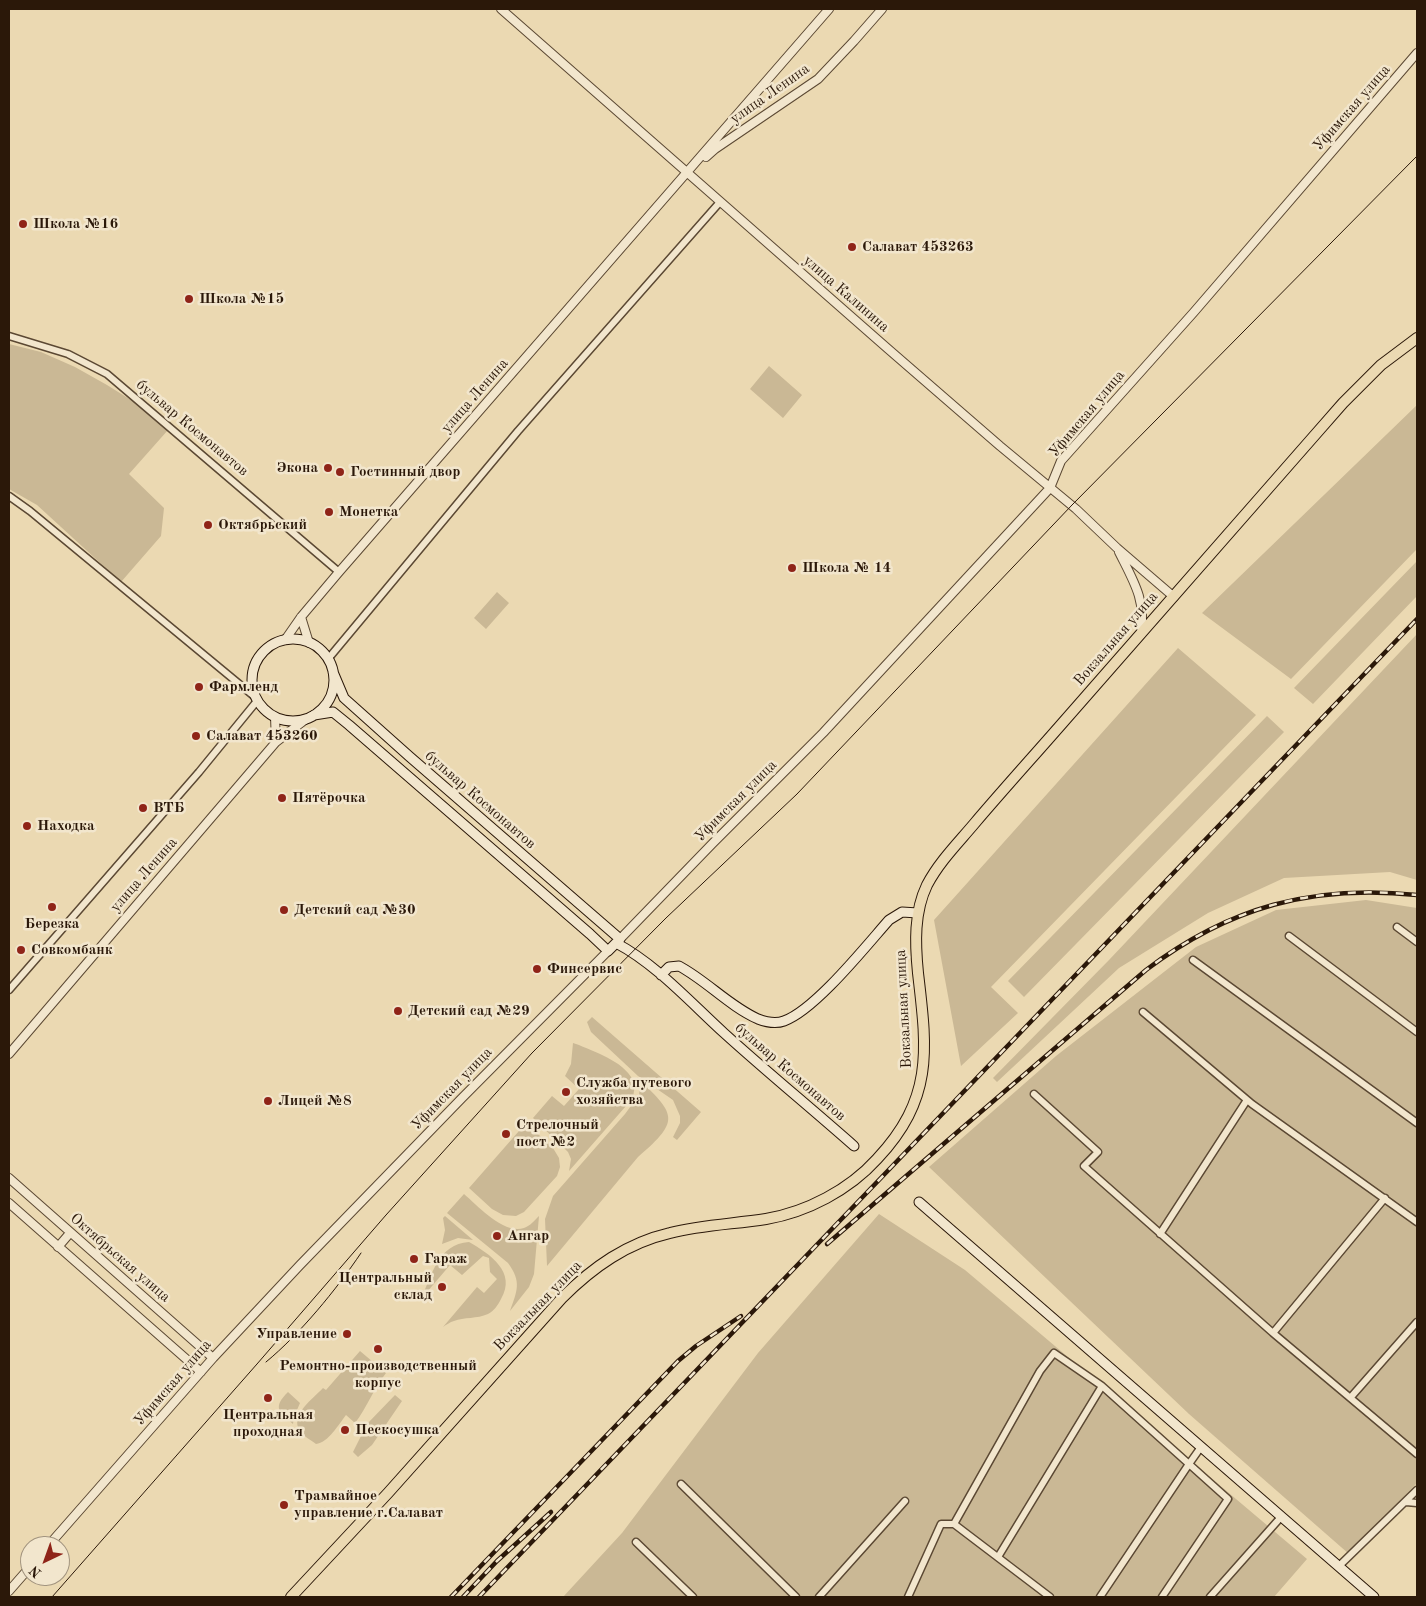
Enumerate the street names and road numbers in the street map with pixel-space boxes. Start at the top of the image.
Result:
street label: улица Ленина [727,60,813,128]
street label: Уфимская улица [1310,61,1394,155]
street label: улица Калинина [799,252,893,336]
street label: улица Ленина [438,355,512,437]
street label: Уфимская улица [1045,367,1129,461]
street label: бульвар Космонавтов [132,376,252,480]
street label: Вокзальная улица [1070,588,1162,690]
street label: бульвар Космонавтов [421,747,539,853]
street label: Уфимская улица [691,756,781,846]
street label: улица Ленина [107,834,181,916]
street label: Вокзальная улица [892,949,916,1069]
street label: бульвар Космонавтов [731,1019,849,1125]
street label: Уфимская улица [408,1044,496,1134]
street label: Октябрьская улица [66,1210,174,1306]
street label: Вокзальная улица [490,1257,586,1355]
street label: Уфимская улица [131,1336,215,1430]

